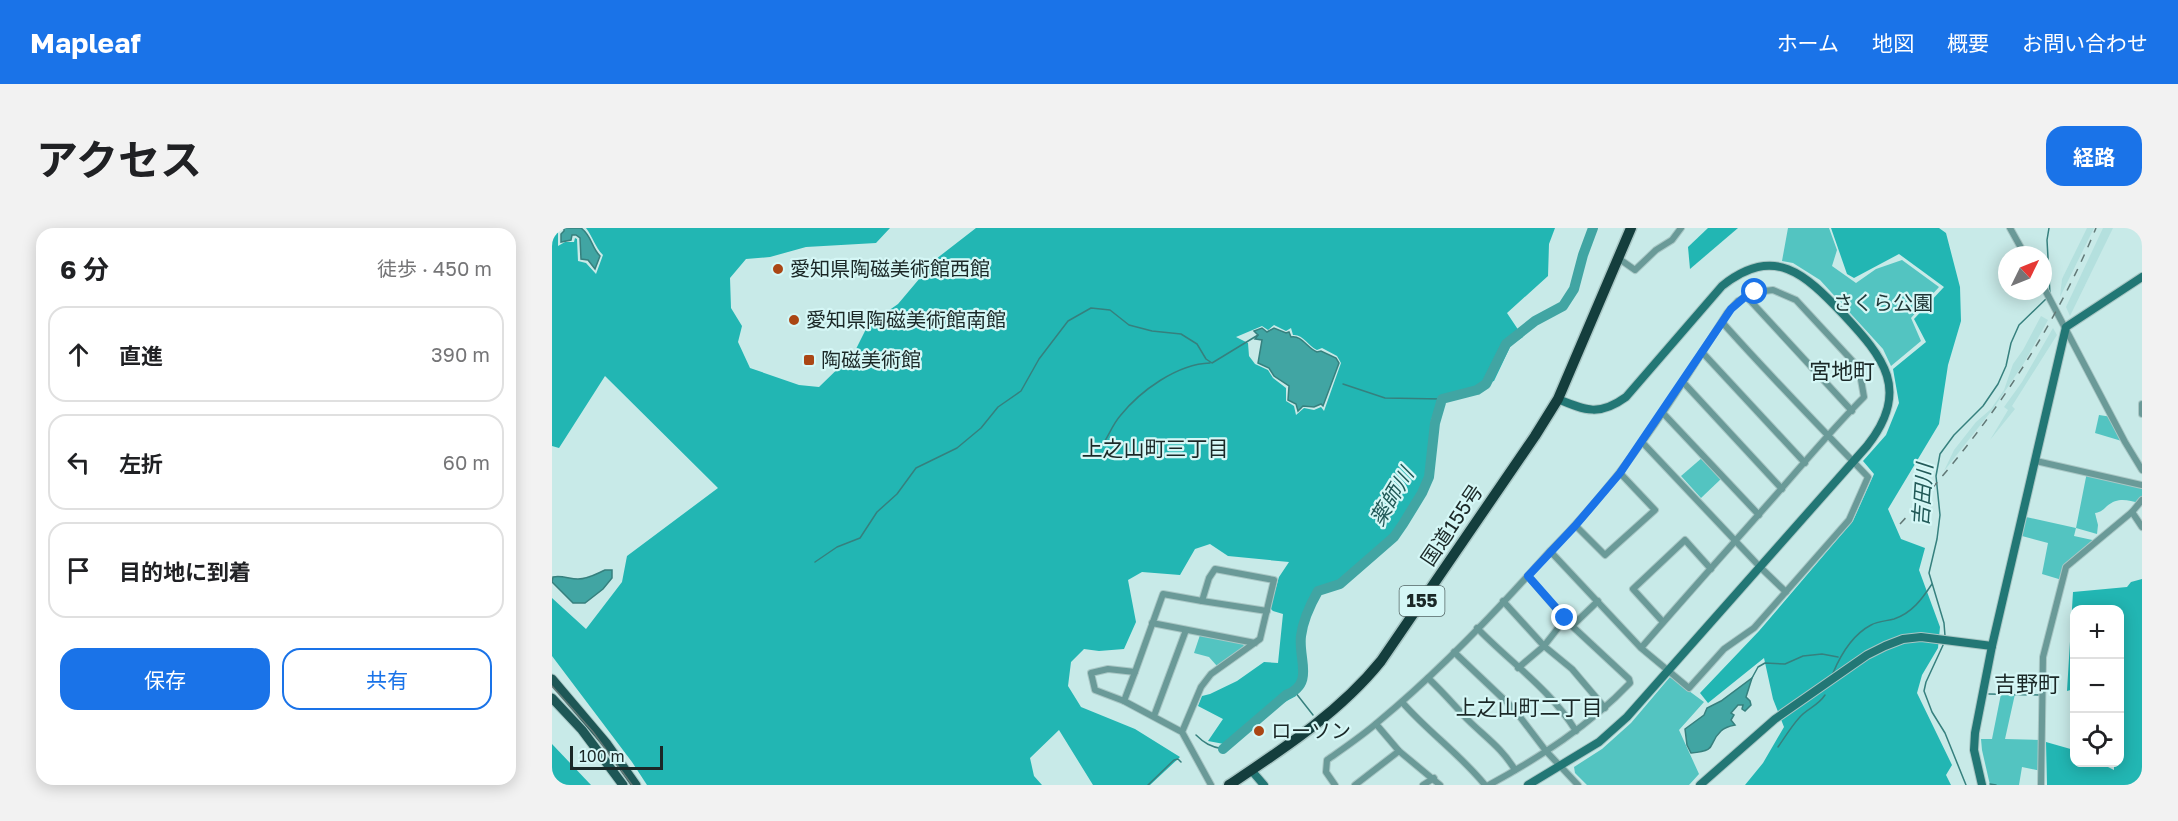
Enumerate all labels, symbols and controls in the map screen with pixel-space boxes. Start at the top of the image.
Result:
text: Mapleaf [30,26,141,59]
text: ホーム [1777,30,1839,56]
text: 地図 [1872,30,1914,56]
text: 概要 [1947,30,1989,56]
text: お問い合わせ [2022,30,2148,56]
button: 経路 [2046,126,2142,186]
text: アクセス [36,134,202,184]
north arrow [1998,246,2052,300]
text: 6 分 [60,254,109,285]
text: 徒歩 · 450 m [377,256,492,280]
place label: 愛知県陶磁美術館西館 [790,256,990,280]
marker: 愛知県陶磁美術館西館 [771,262,785,276]
route start [1741,278,1767,304]
park label: さくら公園 [1833,290,1933,314]
place label: 愛知県陶磁美術館南館 [806,307,1006,331]
marker: 愛知県陶磁美術館南館 [787,313,801,327]
icon: ahead [62,338,95,371]
text: 直進 [119,342,163,369]
text: 390 m [431,342,490,366]
place label: 陶磁美術館 [821,347,921,371]
marker: 陶磁美術館 [802,353,816,367]
district label: 宮地町 [1809,357,1875,384]
district label: 上之山町三丁目 [1082,435,1229,461]
icon: left [62,446,95,479]
text: 左折 [119,450,163,477]
text: 60 m [443,450,490,474]
water label: 薬師川 [1364,461,1420,530]
water label: 吉田川 [1907,461,1937,527]
street label: 国道155号 [1415,479,1487,570]
icon: arrive [62,554,95,587]
text: 目的地に到着 [119,558,251,585]
road number: 155 [1400,586,1444,616]
route end [1551,604,1577,630]
map controls [2070,605,2124,767]
button: + [2070,605,2124,659]
button: 保存 [60,648,270,710]
button: 共有 [282,648,492,710]
button: − [2070,659,2124,713]
district label: 吉野町 [1994,670,2060,697]
district label: 上之山町二丁目 [1456,694,1603,720]
button: locate [2070,713,2124,767]
place label: ローソン [1271,718,1351,742]
marker: ローソン [1252,724,1266,738]
scale bar [570,743,663,770]
text: 100 m [579,746,625,766]

